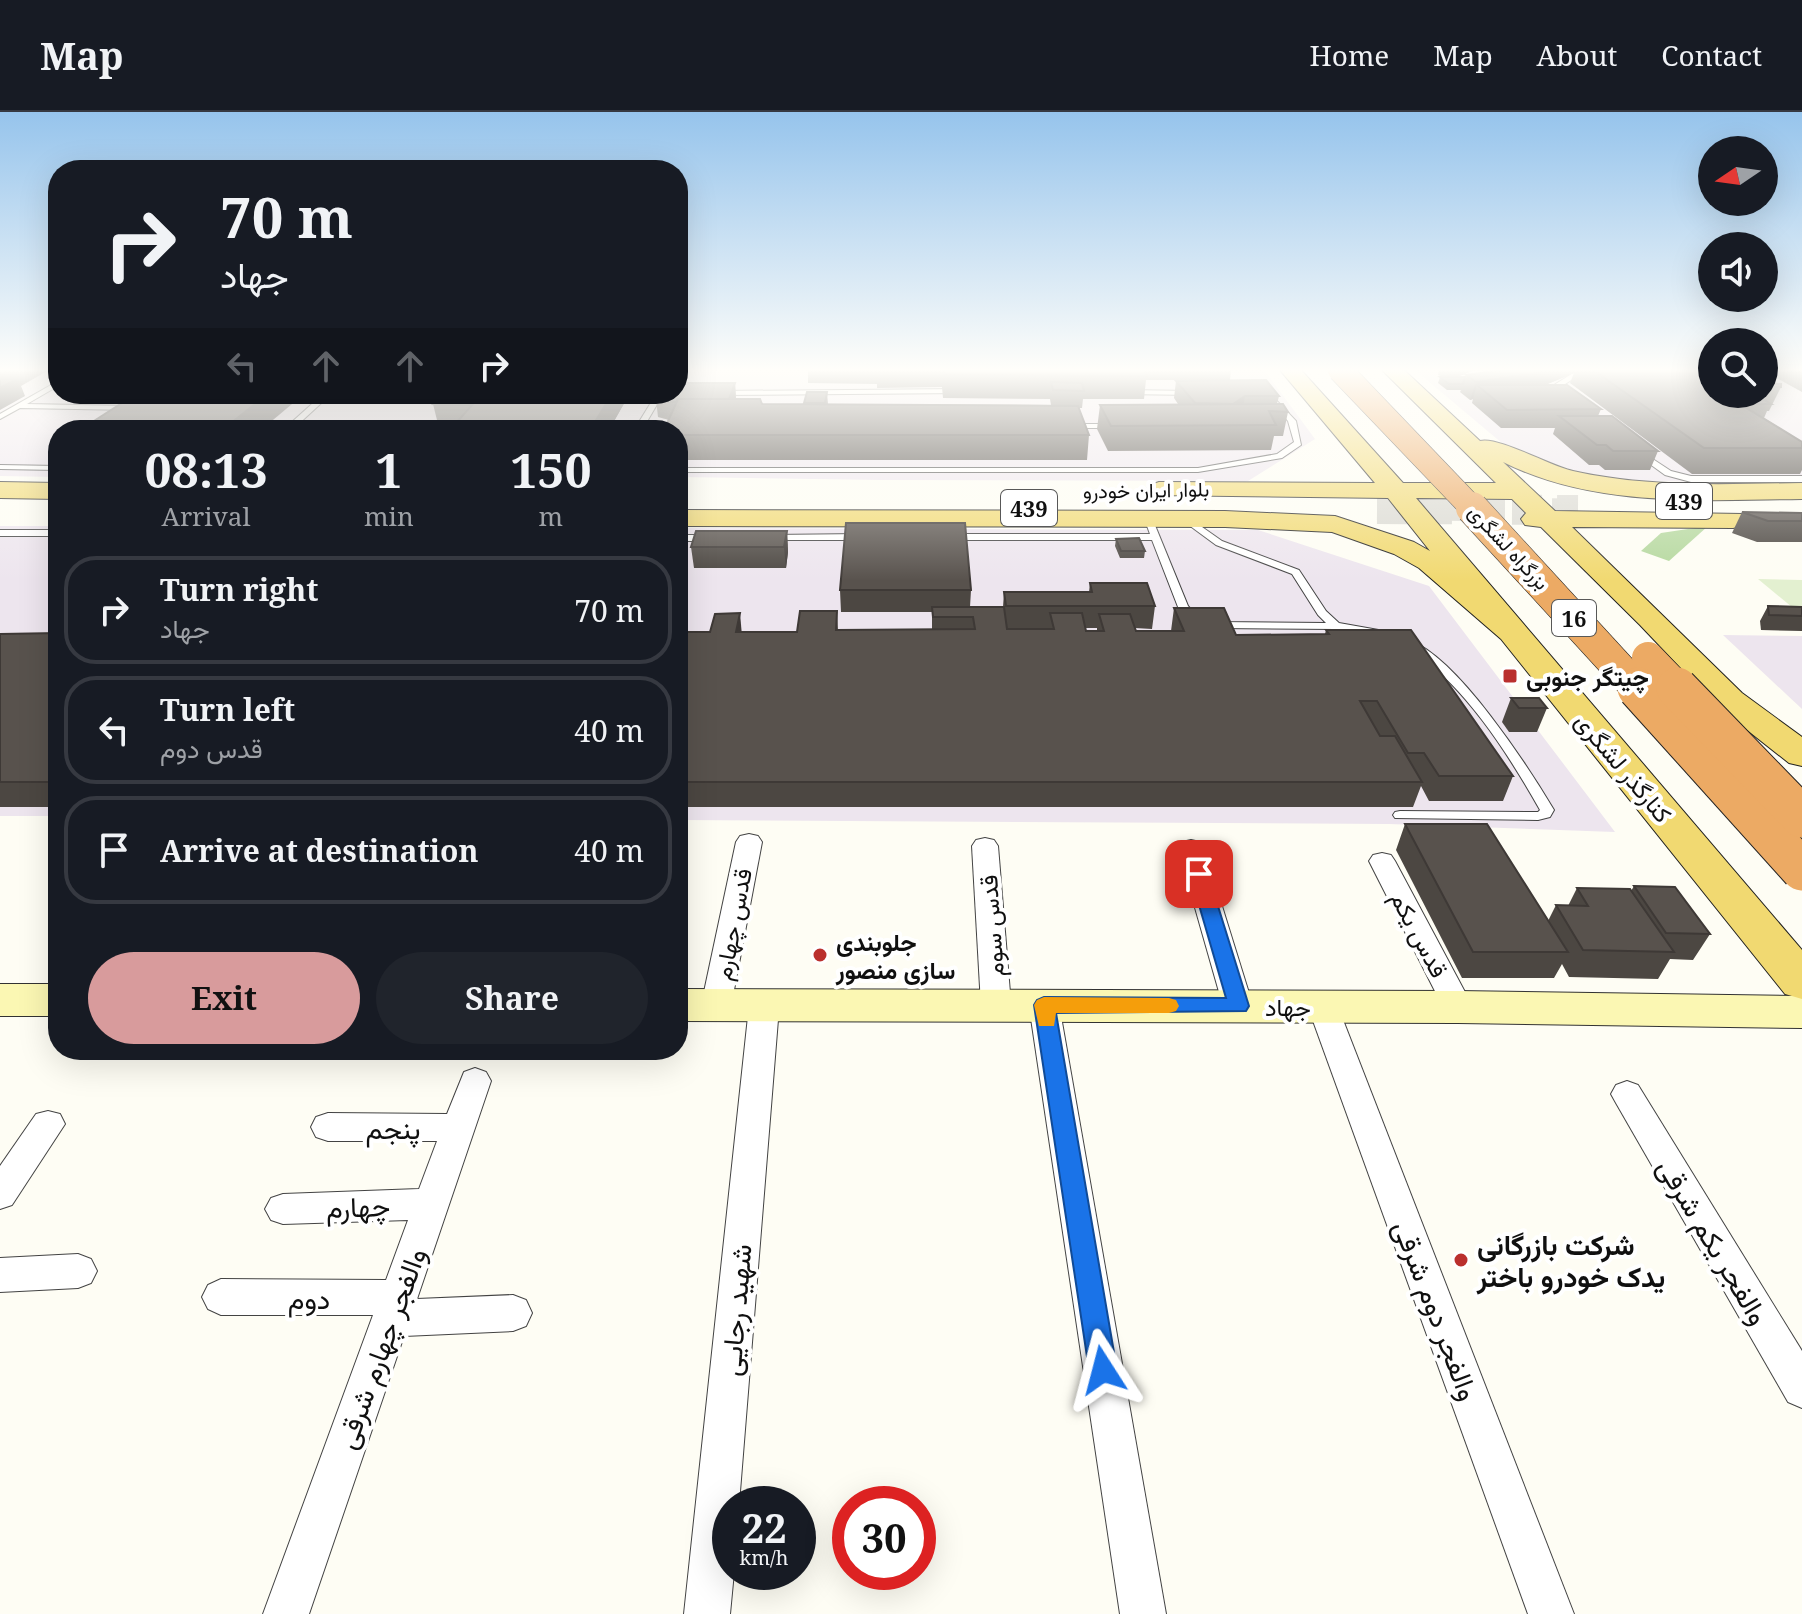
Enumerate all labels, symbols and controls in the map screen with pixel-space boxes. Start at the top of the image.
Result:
text: Map [40,29,124,81]
text: Home [1310,36,1389,74]
text: Map [1433,36,1493,74]
text: About [1537,36,1617,74]
text: Contact [1661,36,1762,74]
north arrow [1698,136,1778,216]
map controls [1698,136,1778,408]
text: 70 m [220,178,353,254]
icon: right [88,192,192,296]
button: sound [1698,232,1778,312]
text: جهاد [220,250,289,299]
button: search [1698,328,1778,408]
icon: left [220,344,264,388]
icon: ahead [304,344,348,388]
icon: ahead [388,344,432,388]
icon: right [472,344,516,388]
text: 08:13 [144,437,268,502]
text: 1 [375,437,402,502]
text: 150 [510,437,592,502]
street label: بلوار ایران خودرو [1083,475,1209,505]
road number: 439 [1656,483,1712,519]
road number: 439 [1001,490,1057,526]
text: Arrival [162,498,250,534]
text: min [364,498,414,534]
text: m [539,498,563,534]
street label: بزرگراه لشگری [1463,499,1555,595]
text: Turn right [160,569,318,610]
icon: right [92,588,136,632]
text: 70 m [574,590,644,631]
road number: 16 [1552,600,1596,636]
text: جهاد [160,610,210,646]
place label: چیتگر جنوبی [1526,660,1649,694]
marker: چیتگر جنوبی [1501,667,1519,685]
text: Turn left [160,689,295,730]
street label: کنارگذر لشگری [1568,705,1680,829]
icon: left [92,708,136,752]
text: 40 m [574,710,644,751]
text: قدس دوم [160,730,263,766]
icon: arrive [92,828,136,872]
text: Arrive at destination [160,830,479,871]
text: 40 m [574,830,644,871]
pin [1165,840,1233,908]
icon: arrive [1177,852,1221,896]
street label: قدس چهارم [705,865,760,983]
street label: قدس سوم [971,874,1012,978]
street label: قدس یکم [1383,885,1456,983]
place label: جلوبندی سازی منصور [835,925,955,986]
marker: جلوبندی سازی منصور [811,946,829,964]
button: Exit [88,952,360,1044]
button: Share [376,952,648,1044]
street label: جهاد [1265,990,1311,1023]
street label: پنجم [366,1109,421,1148]
street label: والفجر یکم شرقی [1648,1151,1779,1332]
street label: چهارم [325,1186,391,1227]
street label: والفجر دوم شرقی [1384,1215,1489,1406]
place label: شرکت بازرگانی یدک خودرو باختر [1476,1225,1665,1295]
street label: والفجر چهارم شرقی [326,1242,435,1454]
street label: شهید رجایی [710,1242,760,1378]
marker: شرکت بازرگانی یدک خودرو باختر [1452,1251,1470,1269]
street label: دوم [288,1279,330,1318]
position arrow [1061,1328,1145,1412]
speed limit sign: 30 [832,1486,936,1590]
text: 22 [741,1500,787,1555]
text: km/h [739,1544,789,1571]

